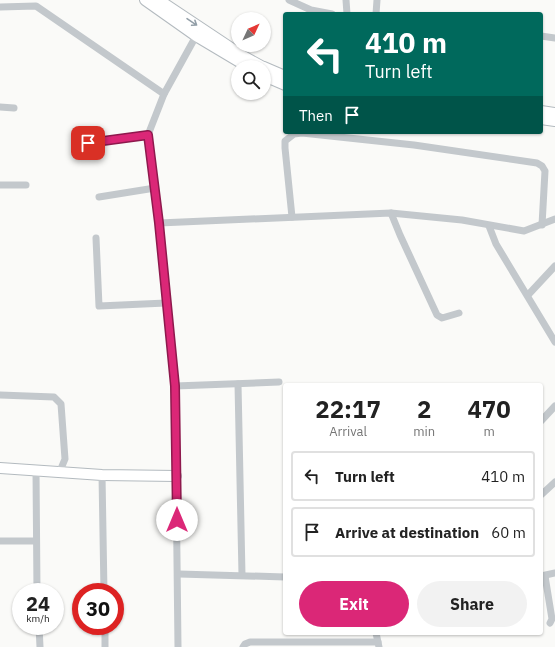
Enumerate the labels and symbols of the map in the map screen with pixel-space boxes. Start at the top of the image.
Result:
north arrow [231,12,271,52]
one-way arrow [186,18,197,26]
pin [71,126,105,160]
position arrow [156,499,198,541]
speed limit sign: 30 [72,583,124,635]

